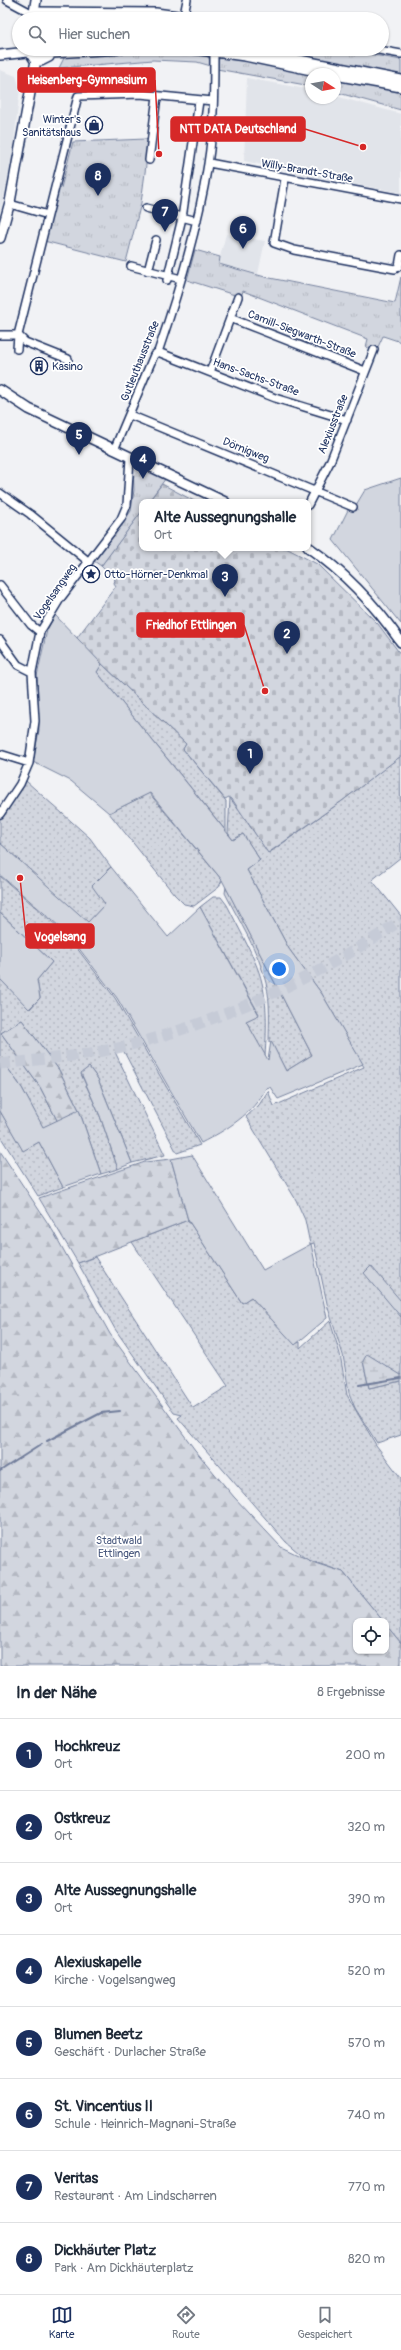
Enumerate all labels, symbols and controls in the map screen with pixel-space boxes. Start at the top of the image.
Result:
search box [12,12,389,56]
icon: search [26,23,48,45]
text: Hier suchen [58,25,130,44]
callout: Heisenberg-Gymnasium [18,68,155,92]
north arrow [305,68,341,104]
text: Heisenberg-Gymnasium [27,73,147,88]
place label: Winter's Sanitätshaus [22,113,81,139]
shop icon: Winter's Sanitätshaus [84,115,104,135]
callout: NTT DATA Deutschland [171,117,305,141]
text: NTT DATA Deutschland [179,122,297,137]
street label: Willy-Brandt-Straße [260,157,354,186]
pin: 8 [85,163,111,196]
pin: 7 [152,199,178,232]
pin: 6 [230,216,256,249]
street label: Camill-Siegwarth-Straße [246,307,359,361]
street label: Gutleuthausstraße [118,318,162,403]
street label: Hans-Sachs-Straße [211,355,301,399]
building icon: Kasino [29,356,49,376]
place label: Kasino [52,360,83,373]
street label: Alexiusstraße [315,392,351,456]
pin: 5 [66,422,92,455]
street label: Dörnigweg [221,435,272,465]
pin: 4 [130,446,156,479]
popup [139,499,311,551]
text: Alte Aussegnungshalle [154,508,296,527]
text: Ort [154,527,172,543]
street label: Vogelsangweg [31,561,79,623]
place icon: Otto-Hörner-Denkmal [81,564,101,584]
pin: 3 [212,564,238,597]
place label: Otto-Hörner-Denkmal [104,568,208,581]
callout: Friedhof Ettlingen [137,613,244,637]
text: Friedhof Ettlingen [145,618,237,633]
pin: 2 [274,621,300,654]
pin: 1 [237,741,263,774]
callout: Vogelsang [26,924,94,948]
text: Vogelsang [34,930,86,945]
your location [269,959,289,979]
park label: Stadtwald Ettlingen [96,1534,142,1560]
map controls [353,1618,389,1654]
button: locate [353,1618,389,1654]
text: In der Nähe [16,1682,97,1703]
text: 8 Ergebnisse [317,1684,385,1700]
text: Hochkreuz [54,1737,120,1756]
text: 1 [26,1747,32,1763]
text: 200 m [346,1747,385,1763]
text: Ort [54,1756,72,1772]
text: Ostkreuz [54,1809,110,1828]
text: 2 [25,1819,33,1835]
text: 320 m [347,1819,385,1835]
text: Ort [54,1828,72,1844]
text: Alte Aussegnungshalle [54,1881,196,1900]
text: 3 [25,1891,33,1907]
text: 390 m [348,1891,385,1907]
text: Ort [54,1900,72,1916]
text: Alexiuskapelle [54,1953,141,1972]
text: 4 [25,1963,33,1979]
text: 520 m [347,1963,385,1979]
text: Kirche · Vogelsangweg [54,1972,176,1988]
text: Blumen Beetz [54,2025,142,2044]
text: 5 [25,2035,33,2051]
text: 570 m [348,2035,385,2051]
text: Geschäft · Durlacher Straße [54,2044,206,2060]
text: St. Vincentius II [54,2097,153,2116]
text: 6 [25,2107,33,2123]
text: 740 m [347,2107,385,2123]
text: Schule · Heinrich-Magnani-Straße [54,2116,236,2132]
text: Veritas [54,2169,98,2188]
text: 7 [26,2179,32,2195]
text: 770 m [348,2179,385,2195]
text: Restaurant · Am Lindscharren [54,2188,217,2204]
text: Dickhäuter Platz [54,2241,156,2260]
text: 8 [26,2251,32,2267]
text: 820 m [348,2251,385,2267]
text: Park · Am Dickhäuterplatz [54,2260,194,2276]
tab: Karte [49,2304,74,2341]
tab: Route [172,2304,200,2341]
tab: Gespeichert [297,2304,352,2341]

